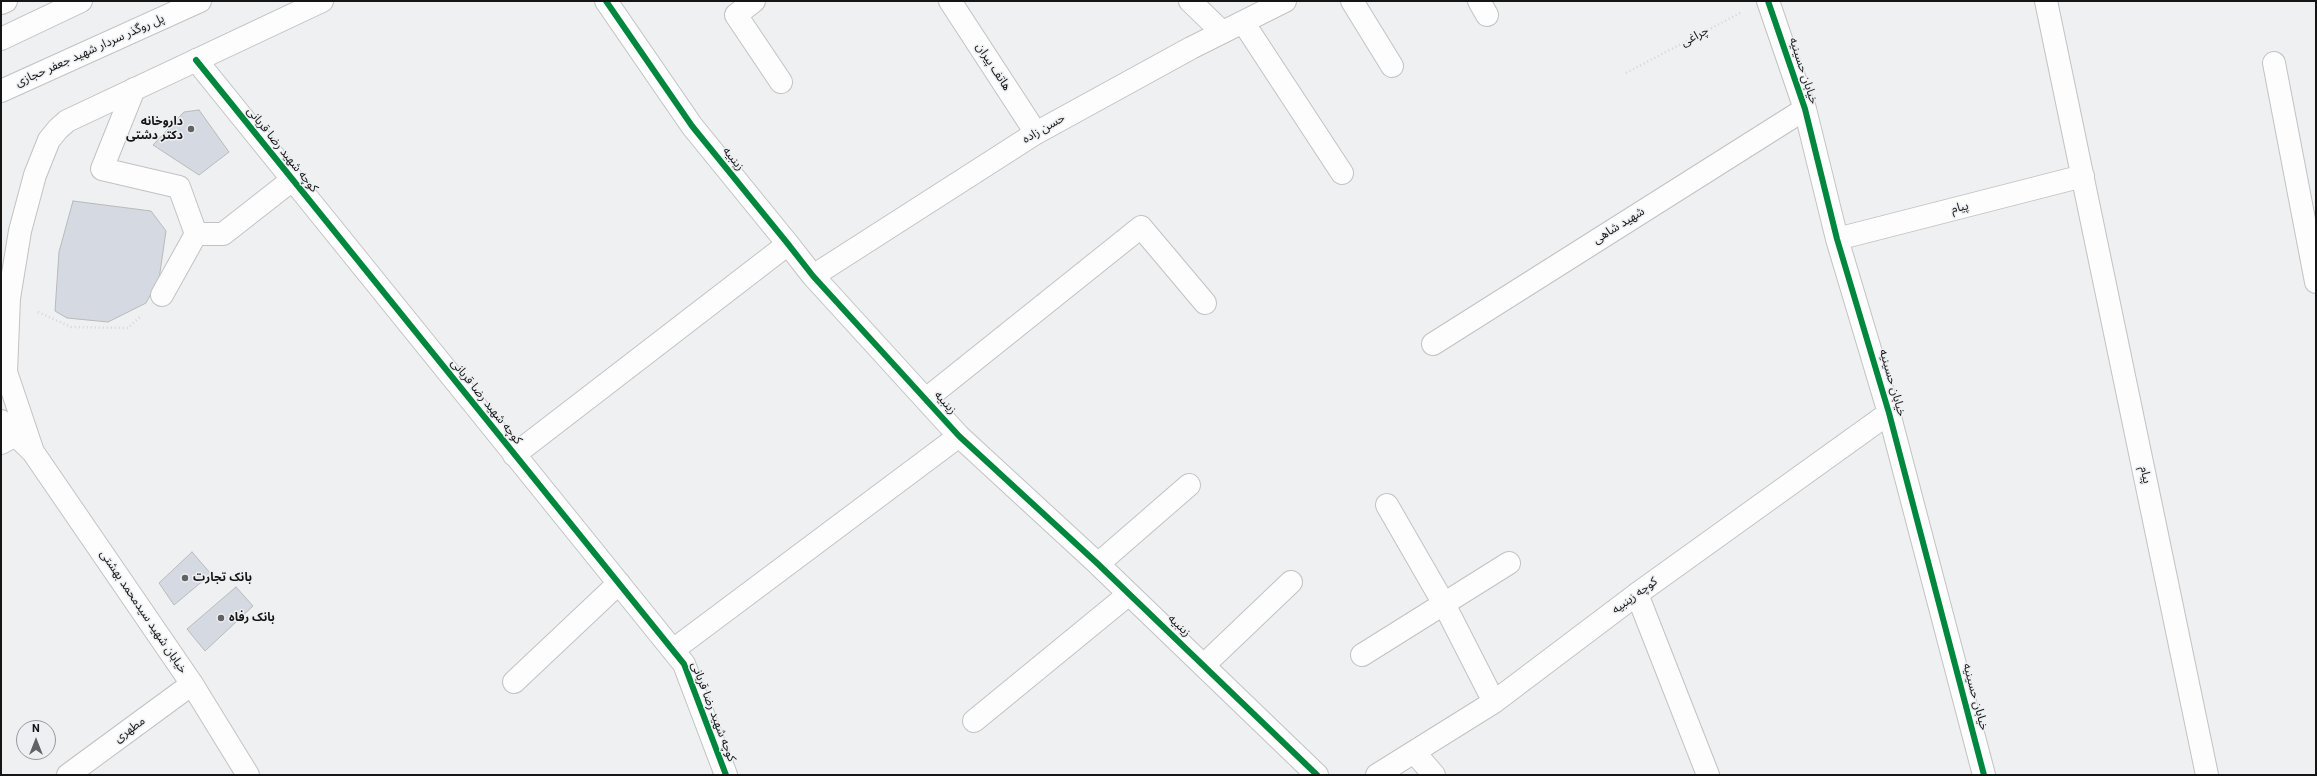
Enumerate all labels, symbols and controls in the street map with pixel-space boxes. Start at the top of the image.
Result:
street label: پل روگذر سردار شهید جعفر حجازی [13,12,167,90]
street label: چراغی [1679,24,1711,50]
street label: خیابان حسینیه [1785,36,1821,106]
street label: هاتف پیران [972,41,1014,93]
street label: کوچه شهید رضا قربانی [243,104,321,196]
street label: حسن زاده [1020,111,1068,147]
place label: داروخانه دکتر دشتی [126,115,183,143]
marker: داروخانه دکتر دشتی [186,124,196,134]
street label: زینبیه [719,144,747,174]
street label: پیام [1950,199,1970,217]
street label: شهید شاهی [1591,205,1647,247]
street label: خیابان حسینیه [1876,348,1908,418]
street label: کوچه شهید رضا قربانی [447,356,525,448]
street label: زینبیه [931,388,959,418]
street label: پیام [2136,465,2154,485]
street label: خیابان شهید سیدمحمد بهشتی [96,548,190,676]
place label: بانک تجارت [193,571,252,585]
marker: بانک تجارت [180,573,190,583]
street label: کوچه زینبیه [1609,575,1661,617]
place label: بانک رفاه [229,611,275,625]
street label: زینبیه [1165,612,1193,640]
marker: بانک رفاه [216,613,226,623]
street label: کوچه شهید رضا قربانی [687,660,739,764]
street label: خیابان حسینیه [1959,662,1991,732]
street label: مطهری [112,714,148,746]
north arrow [16,720,56,760]
text: N [32,722,40,735]

